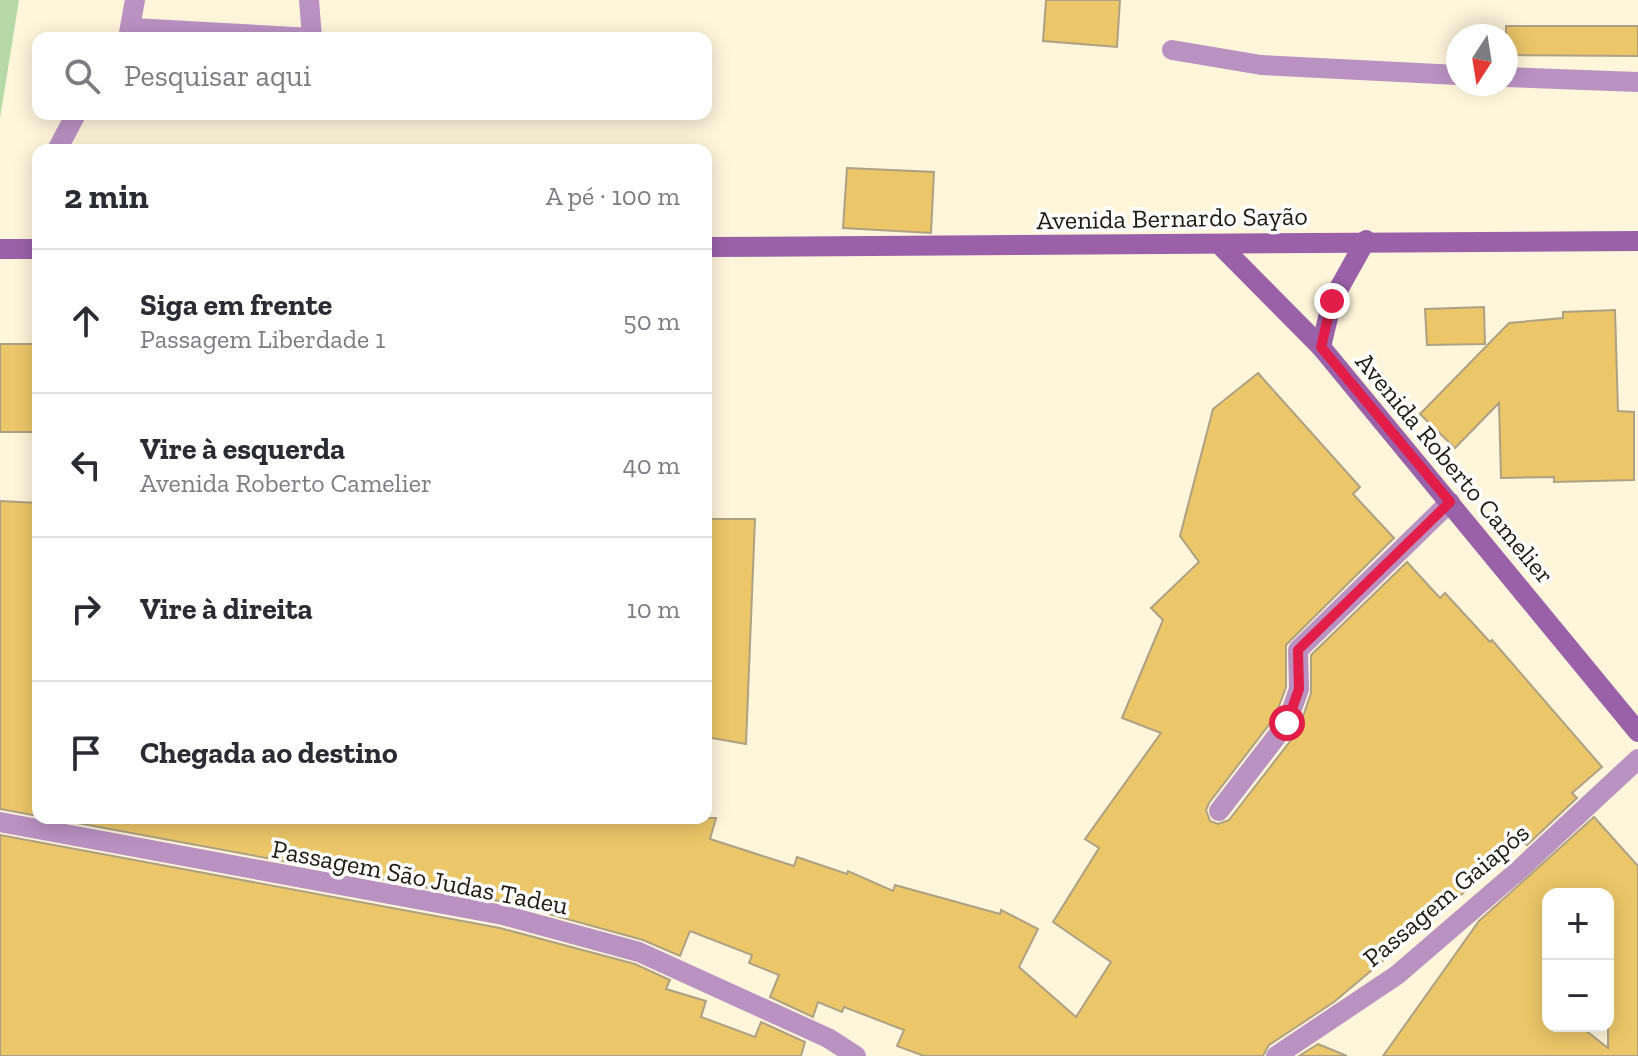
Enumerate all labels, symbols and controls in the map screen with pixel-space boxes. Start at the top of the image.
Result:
north arrow [1446,24,1518,96]
search box [32,32,712,120]
icon: search [60,54,104,98]
text: Pesquisar aqui [124,58,311,94]
text: 2 min [64,176,149,217]
text: A pé · 100 m [546,180,680,212]
street label: Avenida Bernardo Sayão [1036,200,1308,236]
route end [1314,283,1350,319]
text: Siga em frente [140,287,332,323]
icon: ahead [64,299,108,343]
text: 50 m [623,305,680,337]
text: Passagem Liberdade 1 [140,323,385,355]
street label: Avenida Roberto Camelier [1349,346,1561,590]
text: Vire à esquerda [140,431,345,467]
icon: left [64,443,108,487]
text: 40 m [623,449,680,481]
text: Avenida Roberto Camelier [140,467,432,499]
icon: right [64,587,108,631]
text: Vire à direita [140,591,313,627]
text: 10 m [627,593,680,625]
route start [1269,705,1305,741]
icon: arrive [64,731,108,775]
text: Chegada ao destino [140,735,398,771]
street label: Passagem Gaiapós [1356,816,1536,974]
street label: Passagem São Judas Tadeu [269,833,571,922]
map controls [1542,888,1614,1032]
button: + [1542,888,1614,960]
button: − [1542,960,1614,1032]

